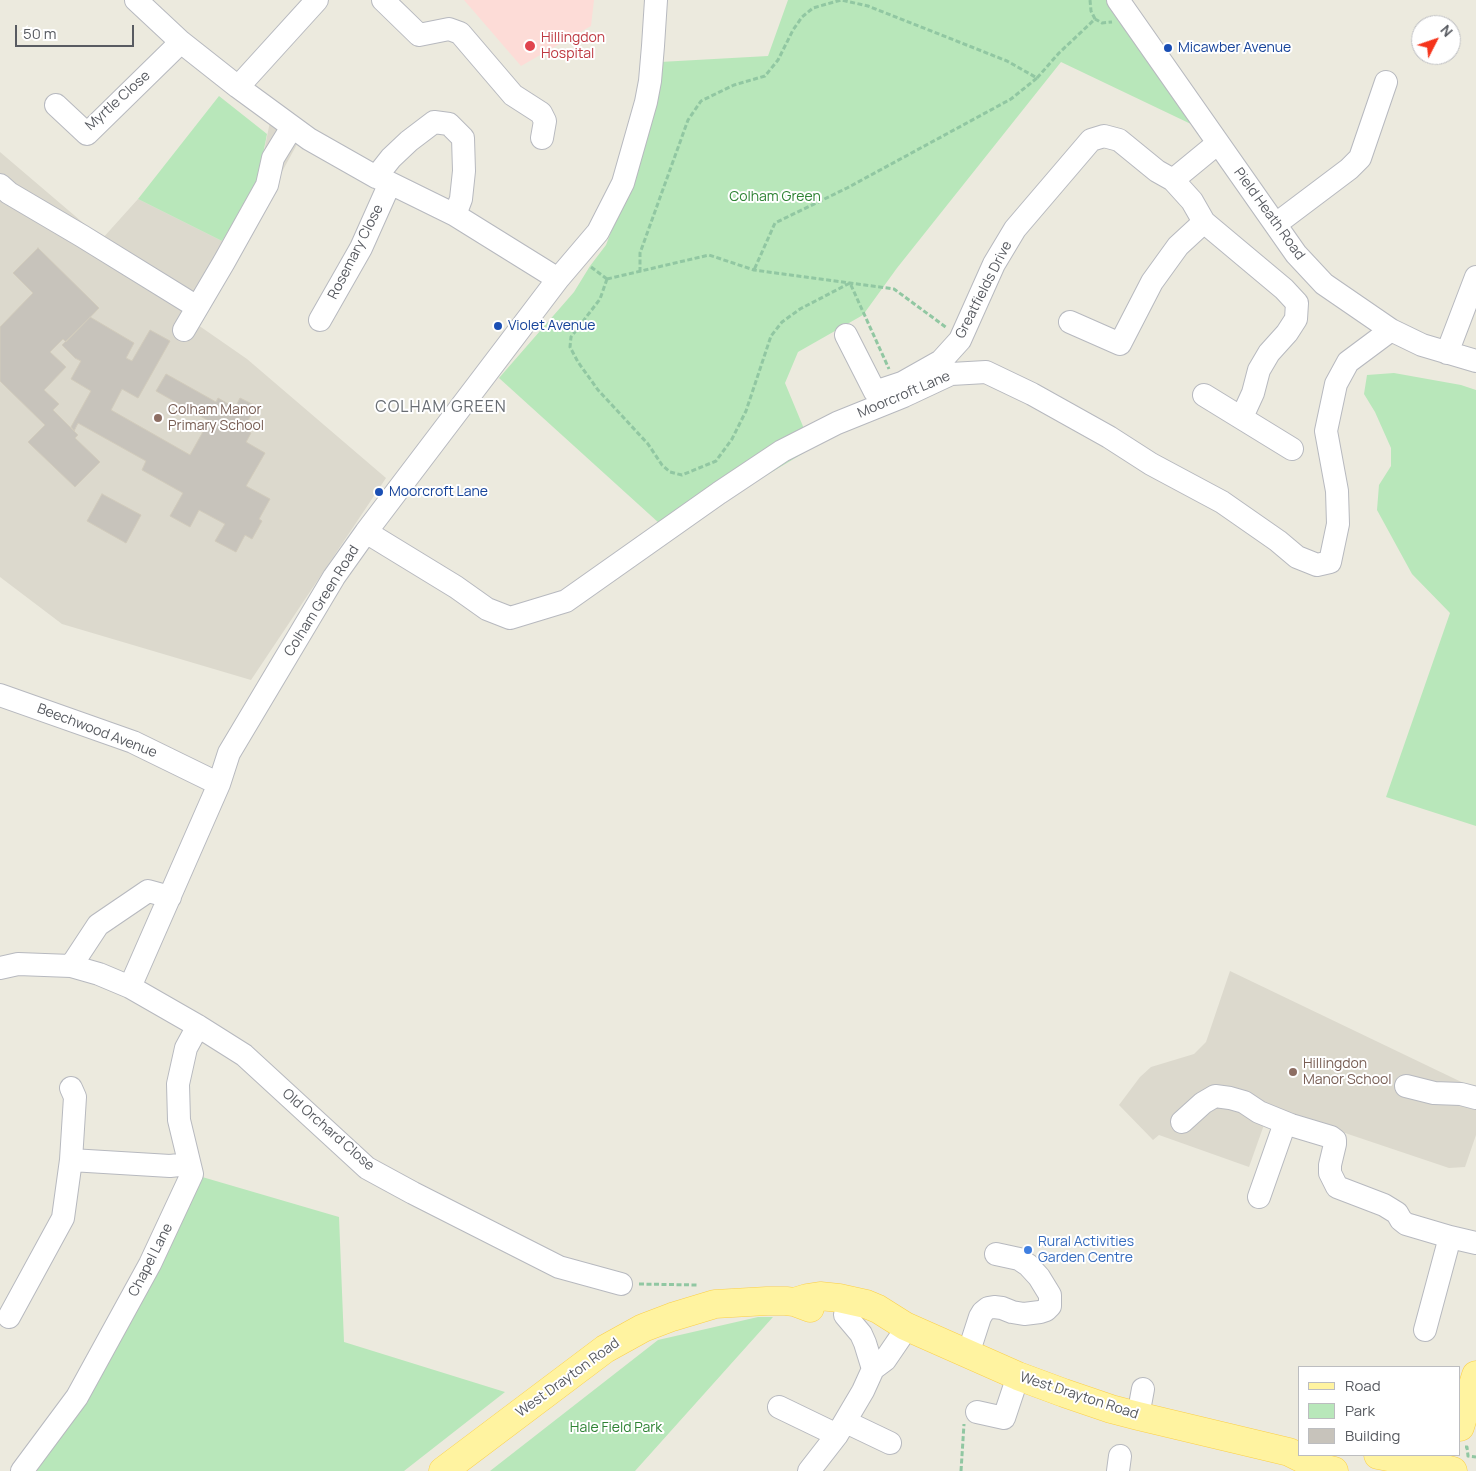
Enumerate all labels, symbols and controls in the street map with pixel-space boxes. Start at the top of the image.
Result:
scale bar [18,15,136,47]
north arrow [1411,15,1461,65]
text: N [1436,20,1457,41]
text: 50 m [23,23,57,44]
place label: Hillingdon Hospital [541,30,605,62]
marker: Hillingdon Hospital [523,39,537,53]
place label: Micawber Avenue [1178,40,1291,56]
marker: Micawber Avenue [1162,42,1174,54]
street label: Myrtle Close [82,68,154,134]
street label: Pield Heath Road [1230,165,1308,263]
park label: Colham Green [729,189,821,205]
street label: Rosemary Close [325,202,387,302]
street label: Greatfields Drive [952,238,1016,342]
place label: Violet Avenue [508,318,596,334]
marker: Violet Avenue [492,320,504,332]
street label: Moorcroft Lane [855,368,953,422]
district label: COLHAM GREEN [374,398,508,418]
place label: Colham Manor Primary School [168,402,264,434]
marker: Colham Manor Primary School [152,412,164,424]
place label: Moorcroft Lane [389,484,488,500]
marker: Moorcroft Lane [373,486,385,498]
street label: Colham Green Road [281,542,363,660]
street label: Beechwood Avenue [35,700,159,762]
place label: Hillingdon Manor School [1303,1056,1391,1088]
marker: Hillingdon Manor School [1287,1066,1299,1078]
street label: Old Orchard Close [279,1085,377,1175]
street label: Chapel Lane [125,1221,177,1299]
place label: Rural Activities Garden Centre [1038,1234,1134,1266]
marker: Rural Activities Garden Centre [1022,1244,1034,1256]
street label: West Drayton Road [513,1335,623,1421]
legend [1298,1366,1461,1456]
street label: West Drayton Road [1018,1369,1140,1423]
text: Road [1345,1375,1381,1396]
text: Park [1345,1400,1375,1421]
park label: Hale Field Park [570,1420,662,1436]
text: Building [1345,1425,1400,1446]

